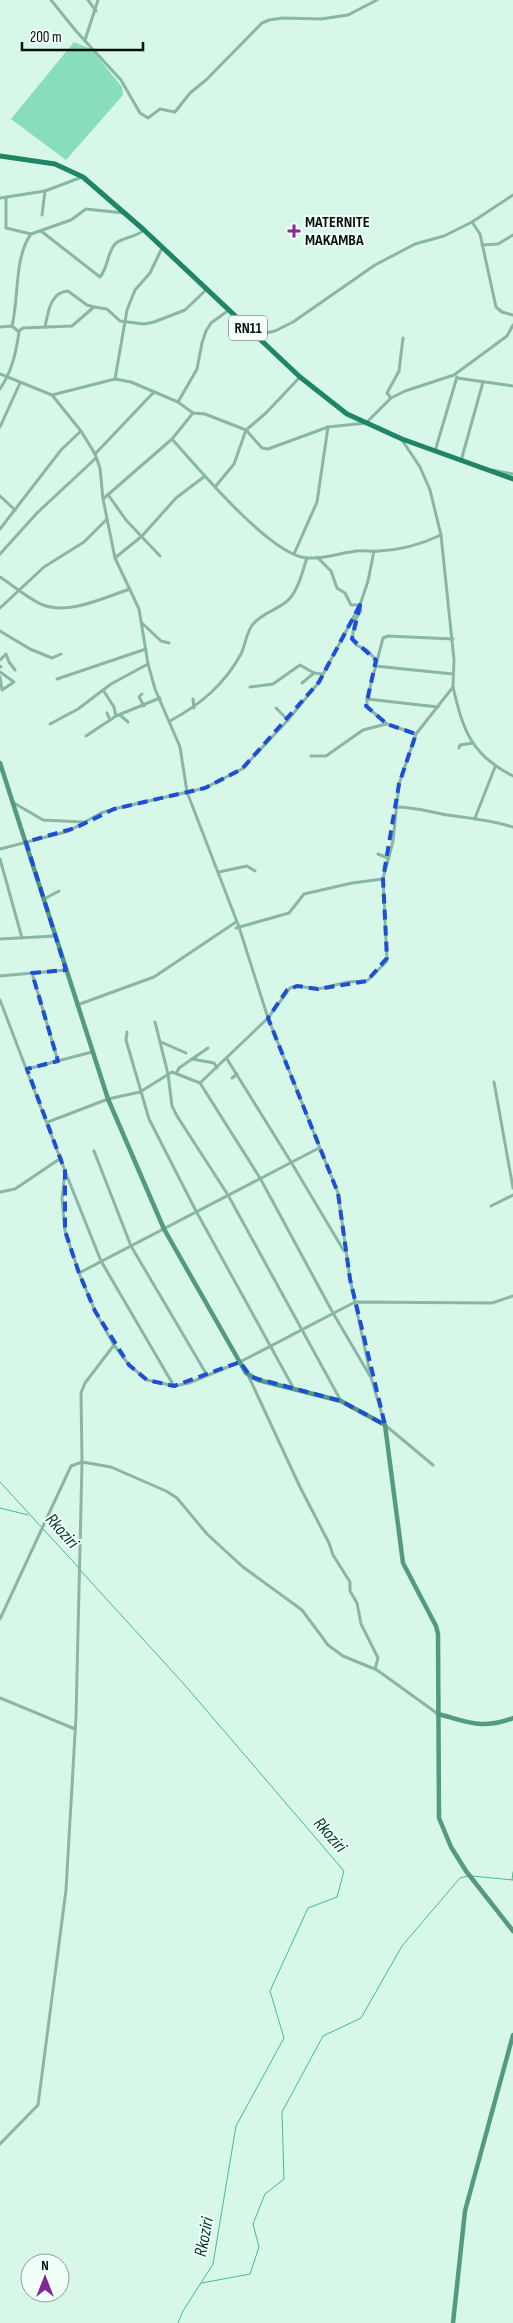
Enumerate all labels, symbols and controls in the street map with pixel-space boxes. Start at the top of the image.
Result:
scale bar [22,20,144,52]
text: 200 m [30,28,62,47]
place label: MATERNITE MAKAMBA [305,213,370,250]
marker: MATERNITE MAKAMBA [287,224,301,238]
road number: RN11 [229,316,267,340]
water label: Rkoziri [41,1509,84,1553]
water label: Rkoziri [309,1813,351,1857]
water label: Rkoziri [190,2215,218,2258]
north arrow [20,2253,70,2303]
text: N [41,2257,49,2274]

